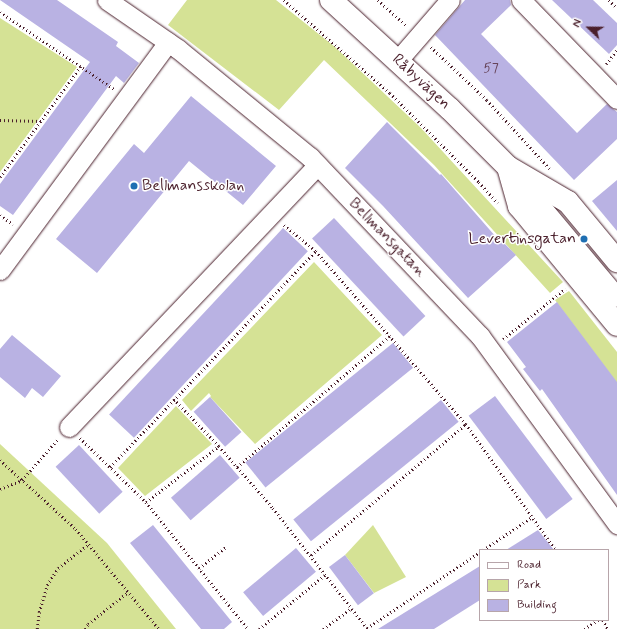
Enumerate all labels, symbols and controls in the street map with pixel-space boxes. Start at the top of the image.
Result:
north arrow [569,8,609,48]
text: N [570,17,586,30]
street label: Råbyvägen [388,50,454,114]
house number: 57 [483,60,499,76]
place label: Bellmansskolan [142,176,244,196]
marker: Bellmansskolan [129,181,139,191]
street label: Bellmansgatan [344,194,430,282]
place label: Levertinsgatan [469,229,576,249]
marker: Levertinsgatan [579,234,589,244]
legend [479,549,609,621]
text: Road [517,557,541,573]
text: Park [517,577,541,593]
text: Building [517,597,557,613]

